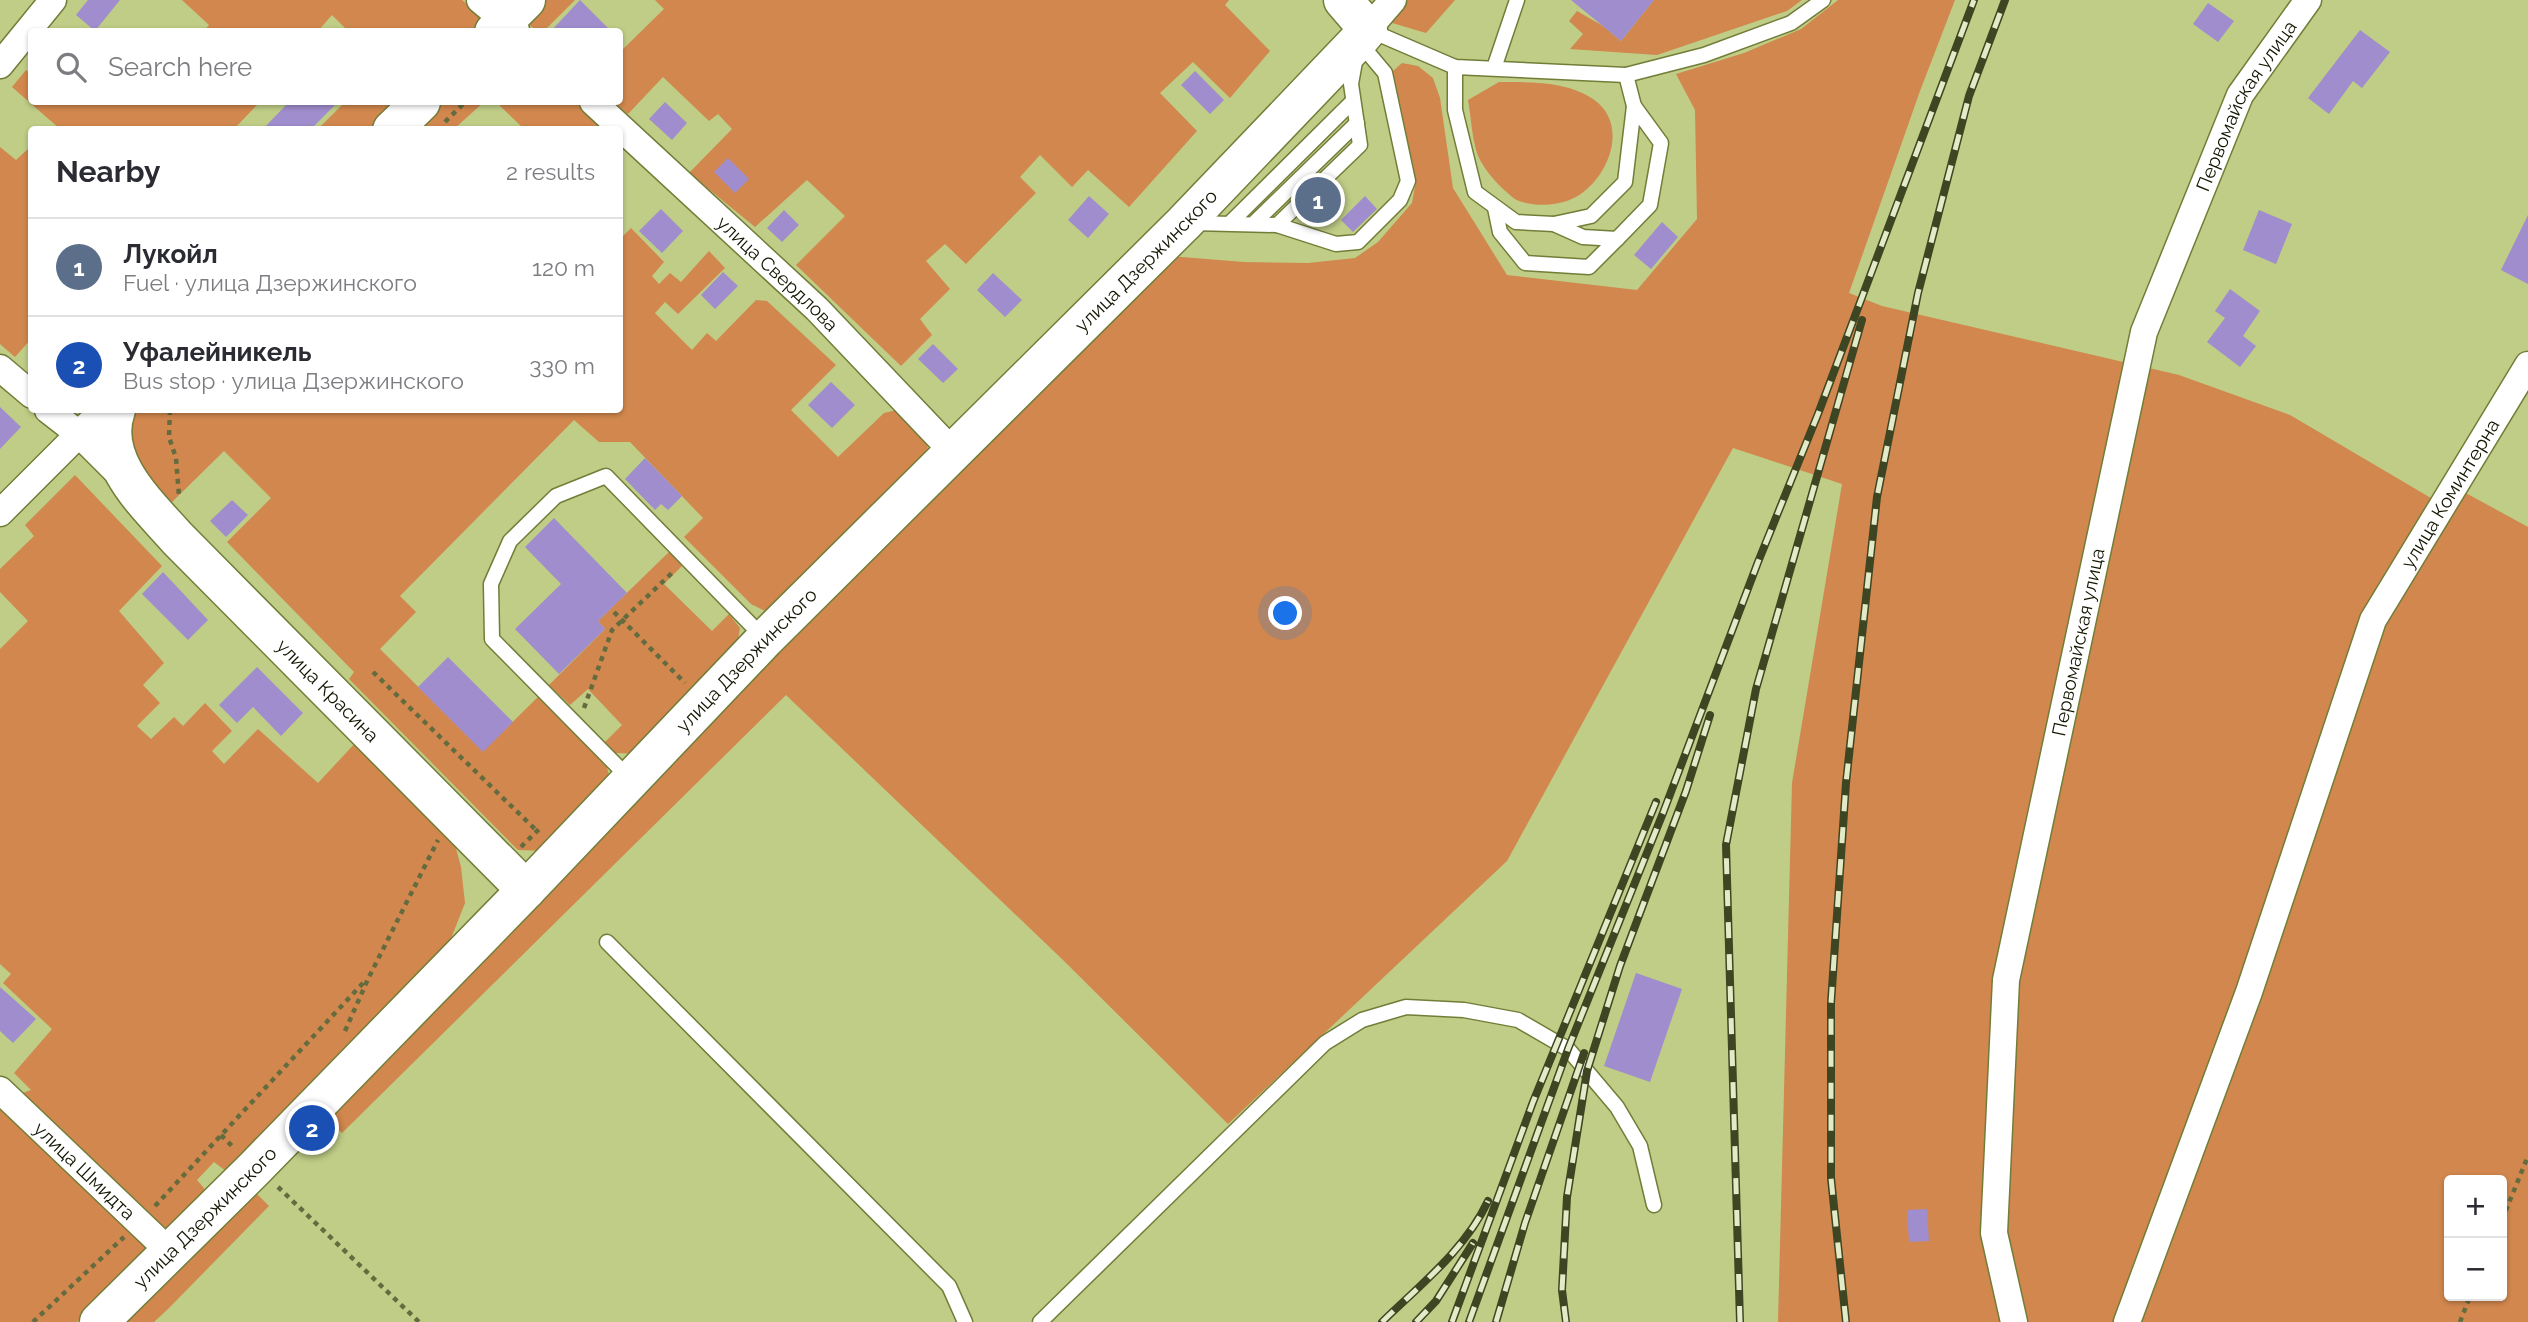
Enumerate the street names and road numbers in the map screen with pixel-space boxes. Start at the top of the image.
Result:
street label: Первомайская улица [2191,16,2301,194]
street label: улица Дзержинского [1070,185,1221,336]
street label: улица Свердлова [712,211,843,336]
street label: улица Коминтерна [2396,415,2504,572]
street label: Первомайская улица [2047,546,2109,738]
street label: улица Дзержинского [671,583,821,736]
street label: улица Красина [272,634,384,746]
street label: улица Шмидта [29,1117,140,1224]
street label: улица Дзержинского [129,1142,281,1293]

